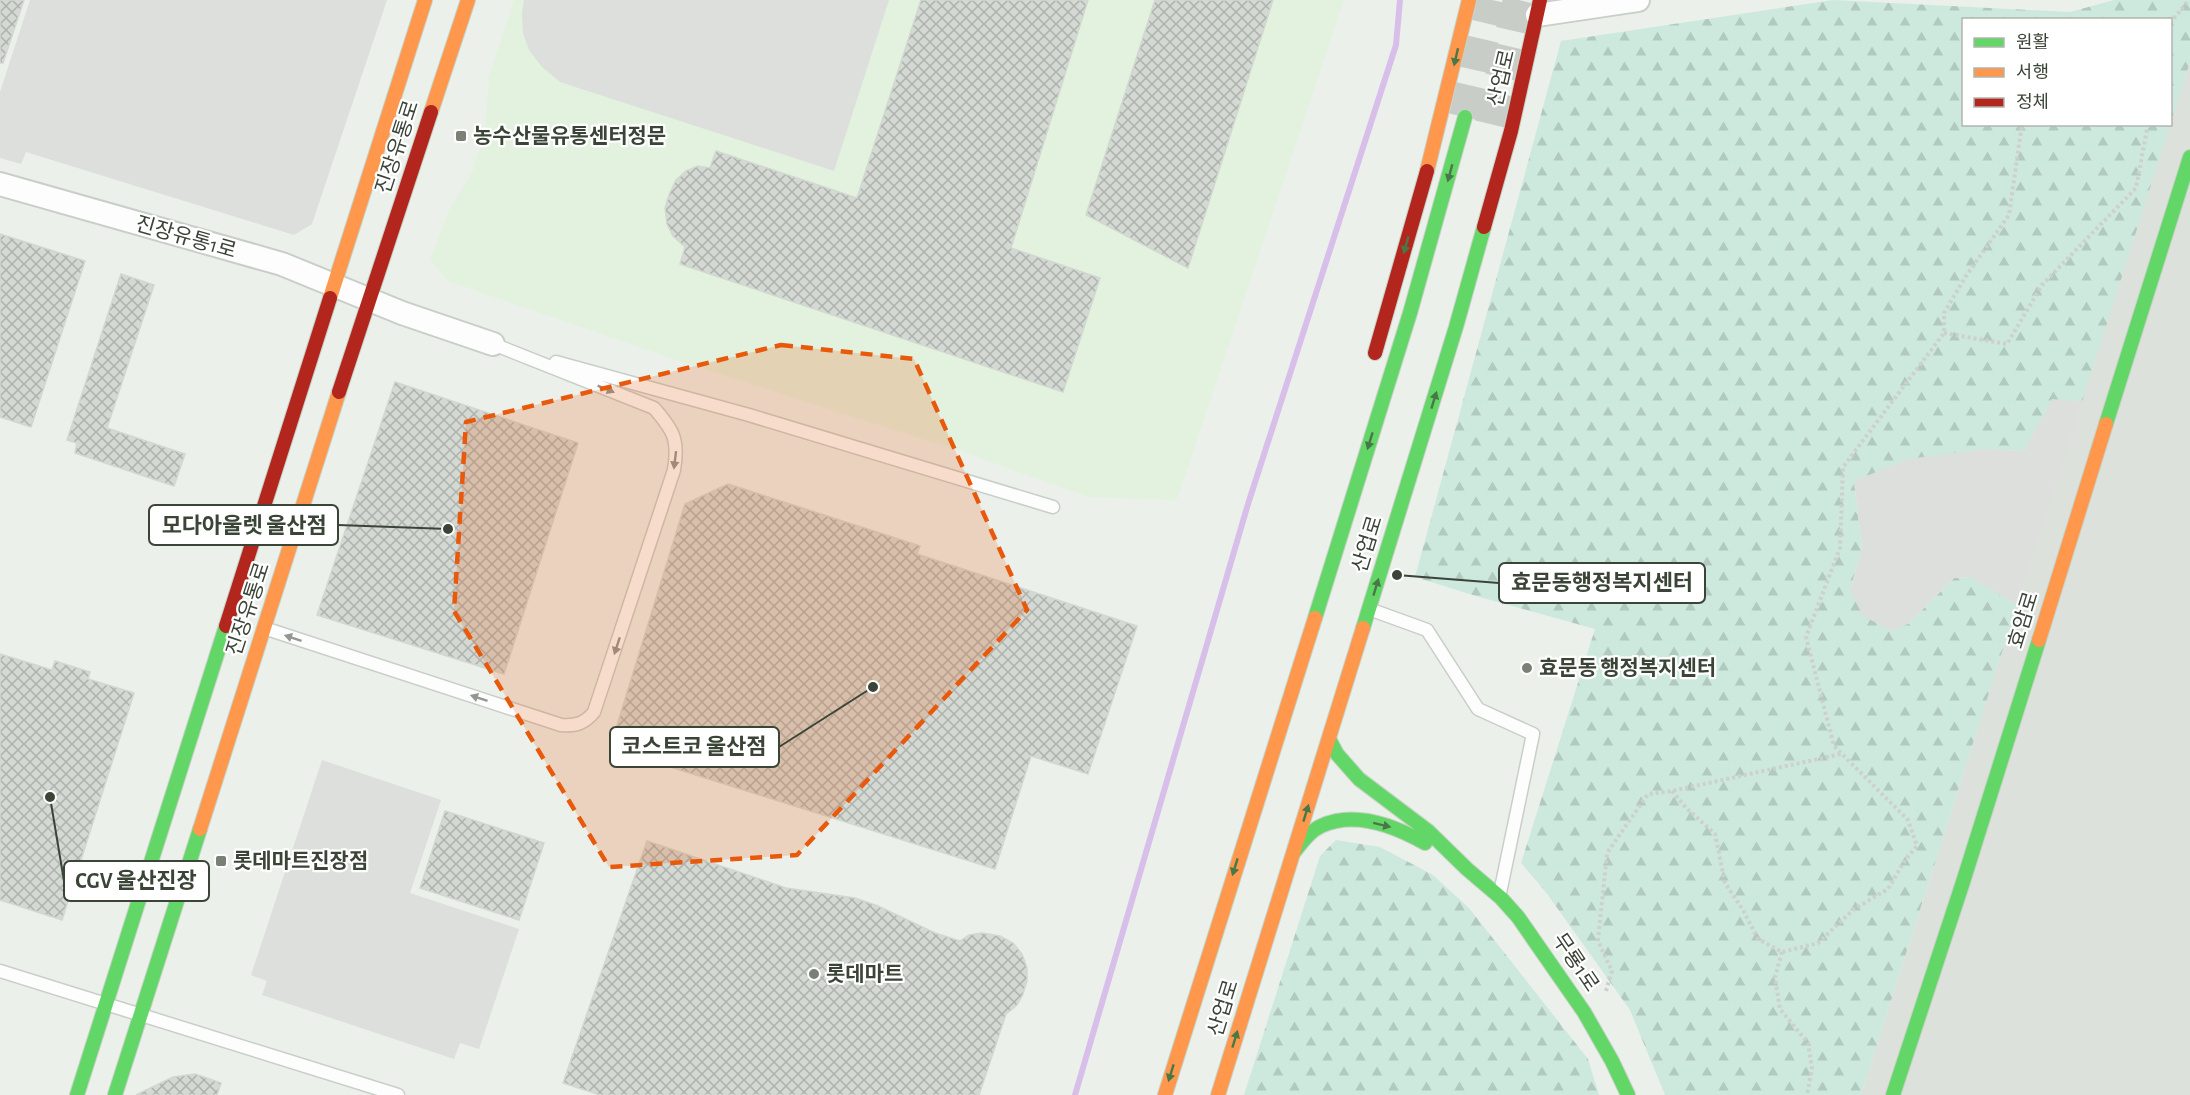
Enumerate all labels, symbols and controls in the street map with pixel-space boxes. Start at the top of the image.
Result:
legend [1962,18,2172,126]
text: 원활 [2016,32,2049,52]
street label: 산업로 [1484,47,1518,109]
one-way arrow [1450,48,1460,66]
text: 서행 [2016,63,2049,82]
text: 정체 [2016,92,2049,112]
street label: 진장유통로 [372,98,422,196]
place label: 농수산물유통센터정문 [473,125,666,147]
marker: 농수산물유통센터정문 [454,129,468,143]
one-way arrow [1444,164,1454,182]
street label: 진장유통1로 [133,212,239,262]
one-way arrow [1401,236,1410,254]
one-way arrow [597,385,615,394]
one-way arrow [1430,391,1439,409]
one-way arrow [1365,432,1374,450]
one-way arrow [671,450,680,469]
callout: 모다아울렛 울산점 [149,505,338,545]
street label: 산업로 [1348,513,1386,575]
text: 모다아울렛 울산점 [161,514,327,537]
street label: 진장유통로 [223,560,273,658]
callout: 효문동행정복지센터 [1499,563,1705,603]
text: 효문동행정복지센터 [1511,571,1693,594]
one-way arrow [1372,578,1381,596]
street label: 효암로 [2004,589,2042,651]
one-way arrow [284,633,302,642]
one-way arrow [612,637,622,655]
place label: 효문동 행정복지센터 [1539,657,1716,679]
marker: 효문동 행정복지센터 [1520,661,1534,675]
one-way arrow [470,693,488,702]
callout: 코스트코 울산점 [610,727,779,767]
text: 코스트코 울산점 [621,735,767,758]
one-way arrow [1302,804,1311,822]
one-way arrow [1373,820,1391,830]
place label: 롯데마트진장점 [233,850,368,872]
marker: 롯데마트진장점 [214,854,228,868]
one-way arrow [1230,858,1239,876]
callout: CGV 울산진장 [64,861,209,901]
text: CGV 울산진장 [75,869,197,892]
street label: 무룡1로 [1549,929,1603,995]
place label: 롯데마트 [826,963,903,985]
marker: 롯데마트 [807,967,821,981]
street label: 산업로 [1204,977,1242,1039]
one-way arrow [1231,1030,1240,1048]
one-way arrow [1166,1064,1175,1082]

